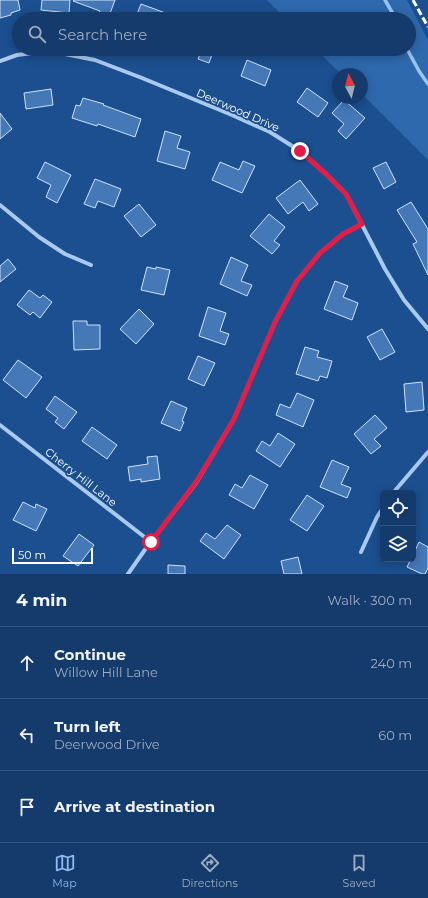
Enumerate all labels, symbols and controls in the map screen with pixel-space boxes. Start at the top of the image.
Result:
search box [12,12,416,56]
icon: search [26,23,48,45]
text: Search here [58,25,147,44]
north arrow [332,68,368,104]
street label: Deerwood Drive [194,85,282,135]
route end [291,142,309,160]
street label: Cherry Hill Lane [42,445,120,510]
map controls [380,490,416,562]
button: locate [380,490,416,526]
button: layers [380,526,416,562]
route start [142,533,160,551]
scale bar [12,546,93,565]
text: 50 m [18,548,46,562]
text: 4 min [16,590,67,610]
text: Walk · 300 m [327,592,412,608]
text: Continue [54,645,126,664]
icon: ahead [16,652,38,674]
text: 240 m [371,655,412,671]
text: Willow Hill Lane [54,664,158,680]
text: Turn left [54,717,121,736]
icon: left [16,724,38,746]
text: 60 m [378,727,412,743]
text: Deerwood Drive [54,736,160,752]
icon: arrive [16,796,38,818]
text: Arrive at destination [54,797,215,816]
tab: Map [52,852,77,890]
tab: Directions [182,852,238,890]
tab: Saved [343,852,376,890]

